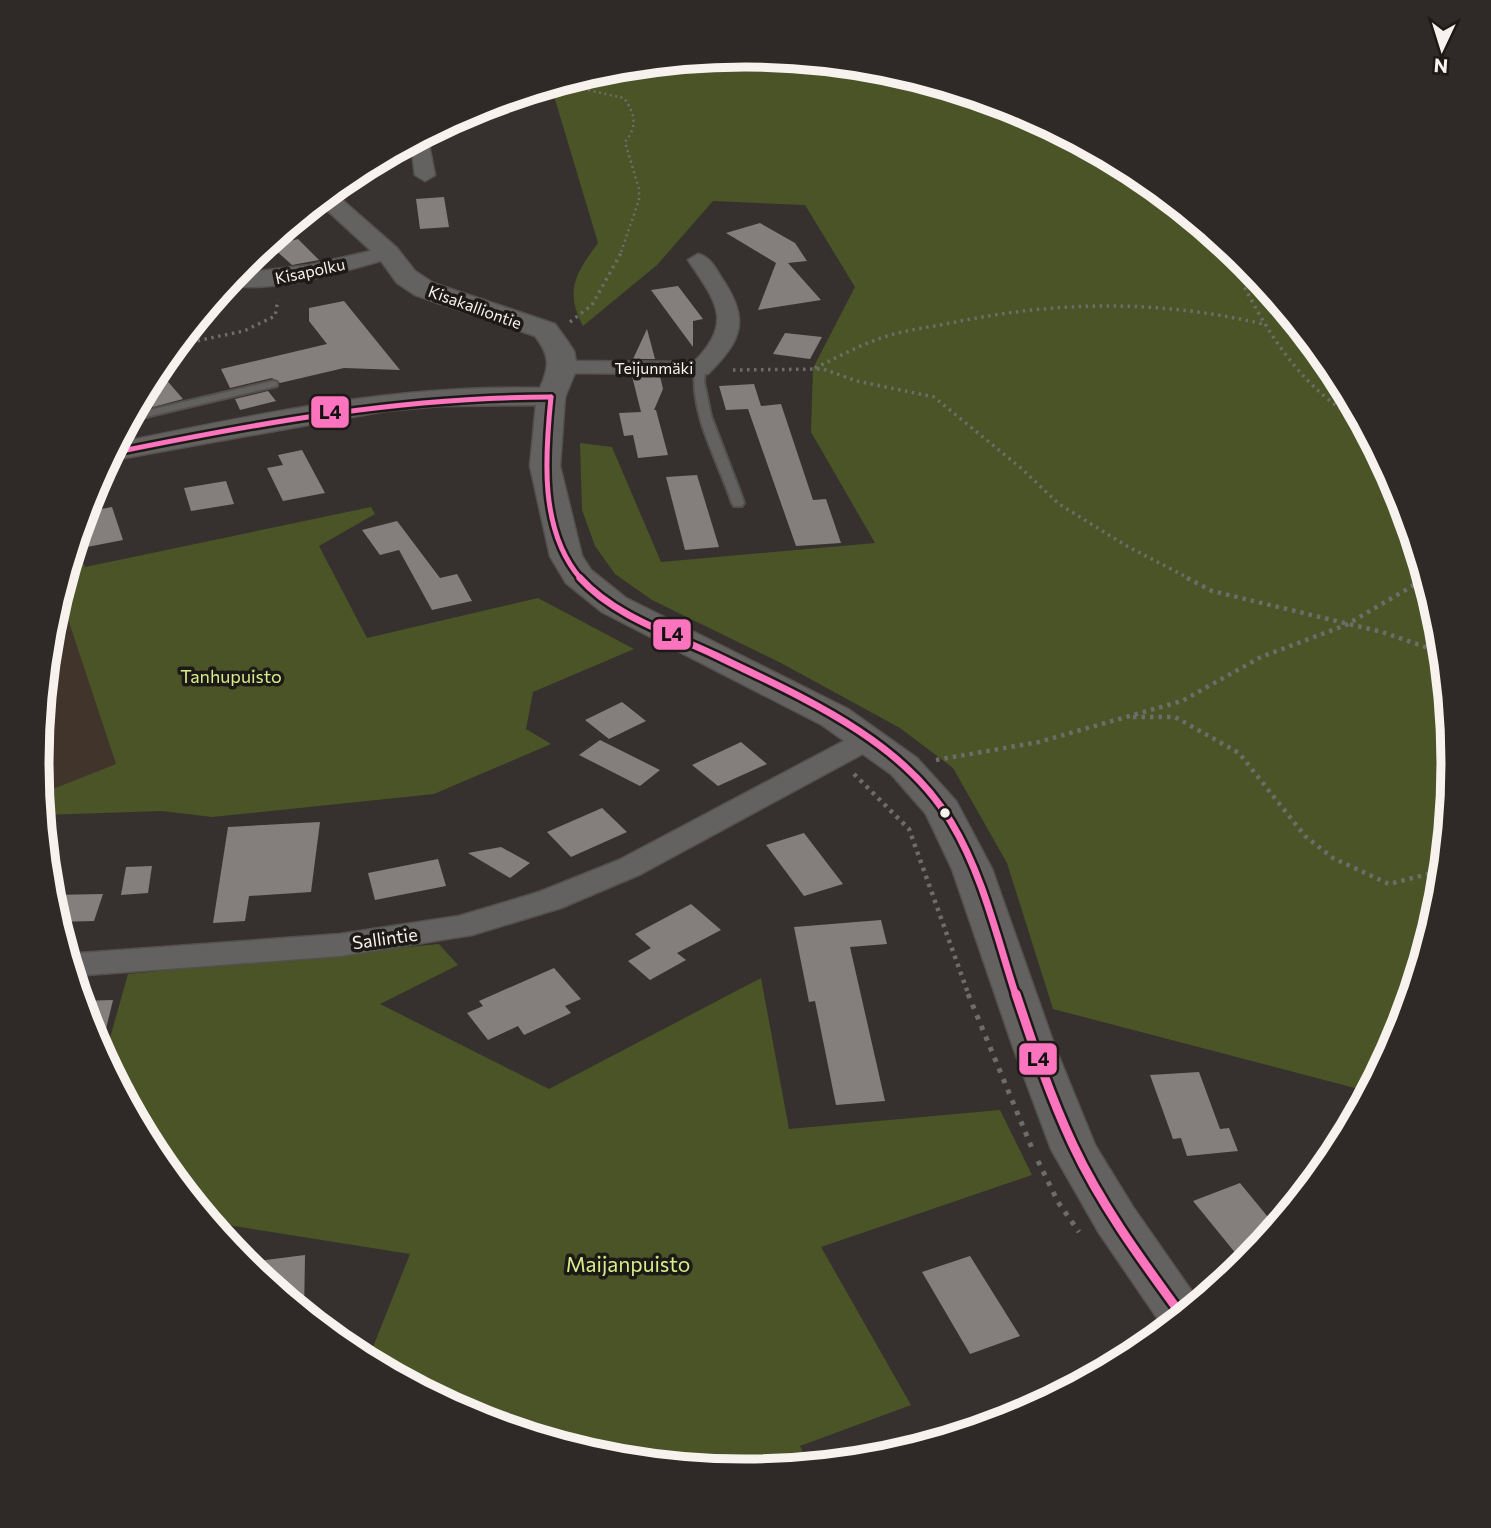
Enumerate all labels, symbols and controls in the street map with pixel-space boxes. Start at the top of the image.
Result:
north arrow [1407,14,1477,84]
text: N [1433,54,1449,78]
street label: Kisapolku [273,254,347,287]
street label: Kisakalliontie [426,281,524,332]
street label: Teijunmäki [615,358,693,377]
line badge: L4 [310,395,350,429]
text: L4 [319,400,342,423]
line badge: L4 [652,618,692,651]
text: L4 [661,622,684,645]
park label: Tanhupuisto [180,665,282,687]
unlabelled marker [938,806,952,820]
street label: Sallintie [351,923,419,953]
line badge: L4 [1018,1042,1058,1076]
text: L4 [1027,1047,1050,1070]
park label: Maijanpuisto [566,1251,690,1276]

